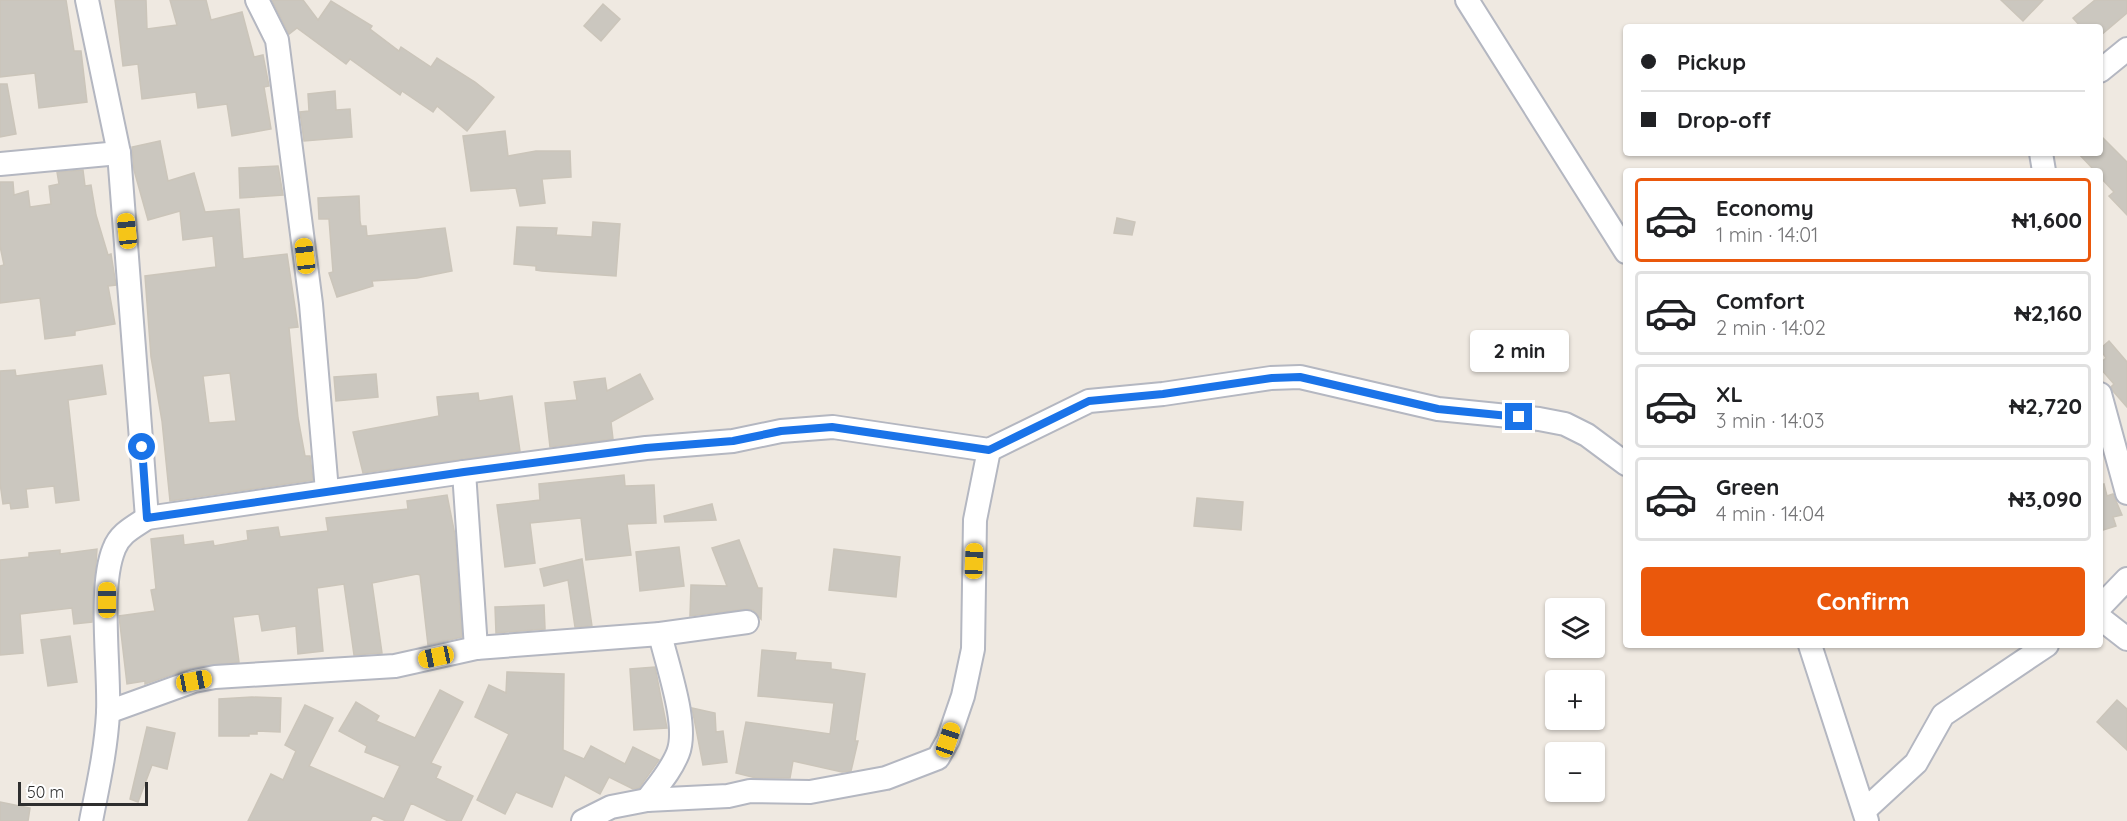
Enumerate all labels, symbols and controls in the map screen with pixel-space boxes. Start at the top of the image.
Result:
text: Pickup [1677,48,1746,76]
text: Drop-off [1677,106,1771,134]
icon: car [1644,193,1698,247]
text: Economy [1716,194,1814,222]
text: ₦1,600 [2012,206,2082,234]
car [116,212,138,250]
text: 1 min · 14:01 [1716,222,1818,247]
car [294,237,316,275]
icon: car [1644,286,1698,340]
text: Comfort [1716,287,1805,315]
text: ₦2,160 [2015,299,2082,327]
text: 2 min · 14:02 [1716,315,1826,340]
callout: 2 min [1470,330,1568,372]
text: 2 min [1493,338,1546,363]
icon: car [1644,379,1698,433]
text: XL [1716,380,1743,408]
text: ₦2,720 [2009,392,2082,420]
route end [1505,403,1532,430]
text: 3 min · 14:03 [1716,408,1825,433]
route start [128,433,155,460]
icon: car [1644,472,1698,526]
text: Green [1716,473,1779,501]
text: ₦3,090 [2008,485,2082,513]
text: 4 min · 14:04 [1716,501,1825,526]
car [964,543,984,579]
button: Confirm [1641,567,2085,636]
car [98,582,116,618]
map controls [1545,598,1605,802]
button: layers [1545,598,1605,658]
car [417,644,455,670]
car [175,669,213,693]
button: + [1545,670,1605,730]
car [934,720,962,760]
button: − [1545,742,1605,802]
scale bar [18,779,148,806]
text: 50 m [27,782,64,802]

